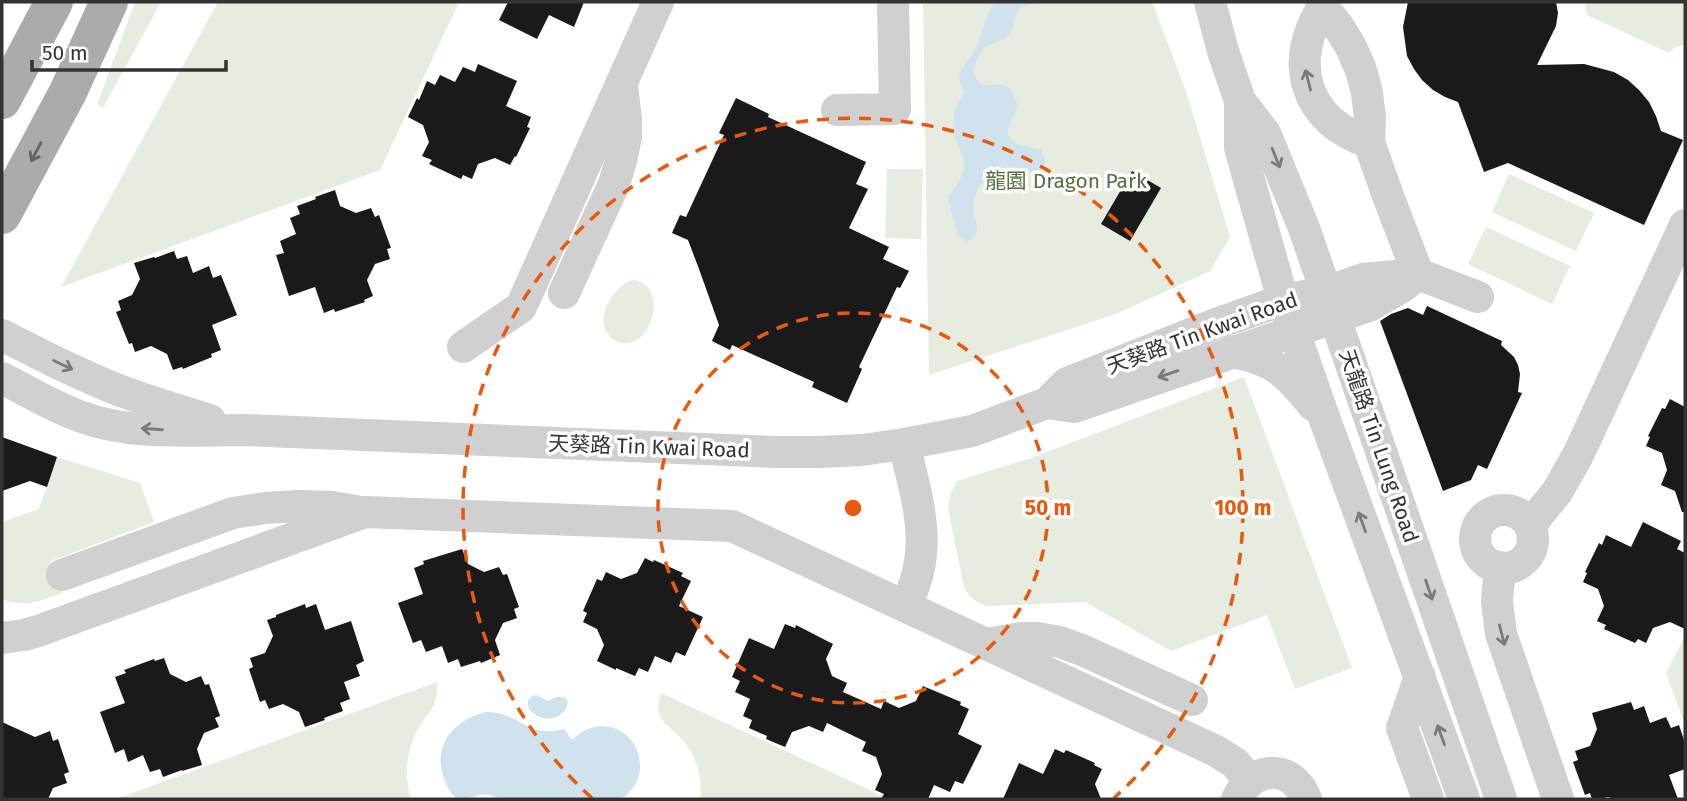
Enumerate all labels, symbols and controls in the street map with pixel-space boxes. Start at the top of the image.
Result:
scale bar [32,28,226,72]
text: 50 m [42,40,88,66]
one-way arrow [1301,69,1314,92]
one-way arrow [28,141,42,162]
one-way arrow [1270,147,1283,168]
park label: 龍園 Dragon Park [985,168,1147,194]
street label: 天葵路 Tin Kwai Road [1103,286,1301,380]
street label: 天龍路 Tin Lung Road [1334,346,1424,546]
one-way arrow [52,359,73,372]
one-way arrow [1157,369,1179,381]
one-way arrow [142,422,164,435]
street label: 天葵路 Tin Kwai Road [548,430,750,464]
text: 50 m [1025,495,1071,521]
text: 100 m [1214,495,1272,521]
centre of rings [841,496,865,520]
one-way arrow [1355,511,1368,533]
one-way arrow [1424,579,1436,601]
one-way arrow [1496,623,1509,646]
one-way arrow [1434,725,1446,747]

